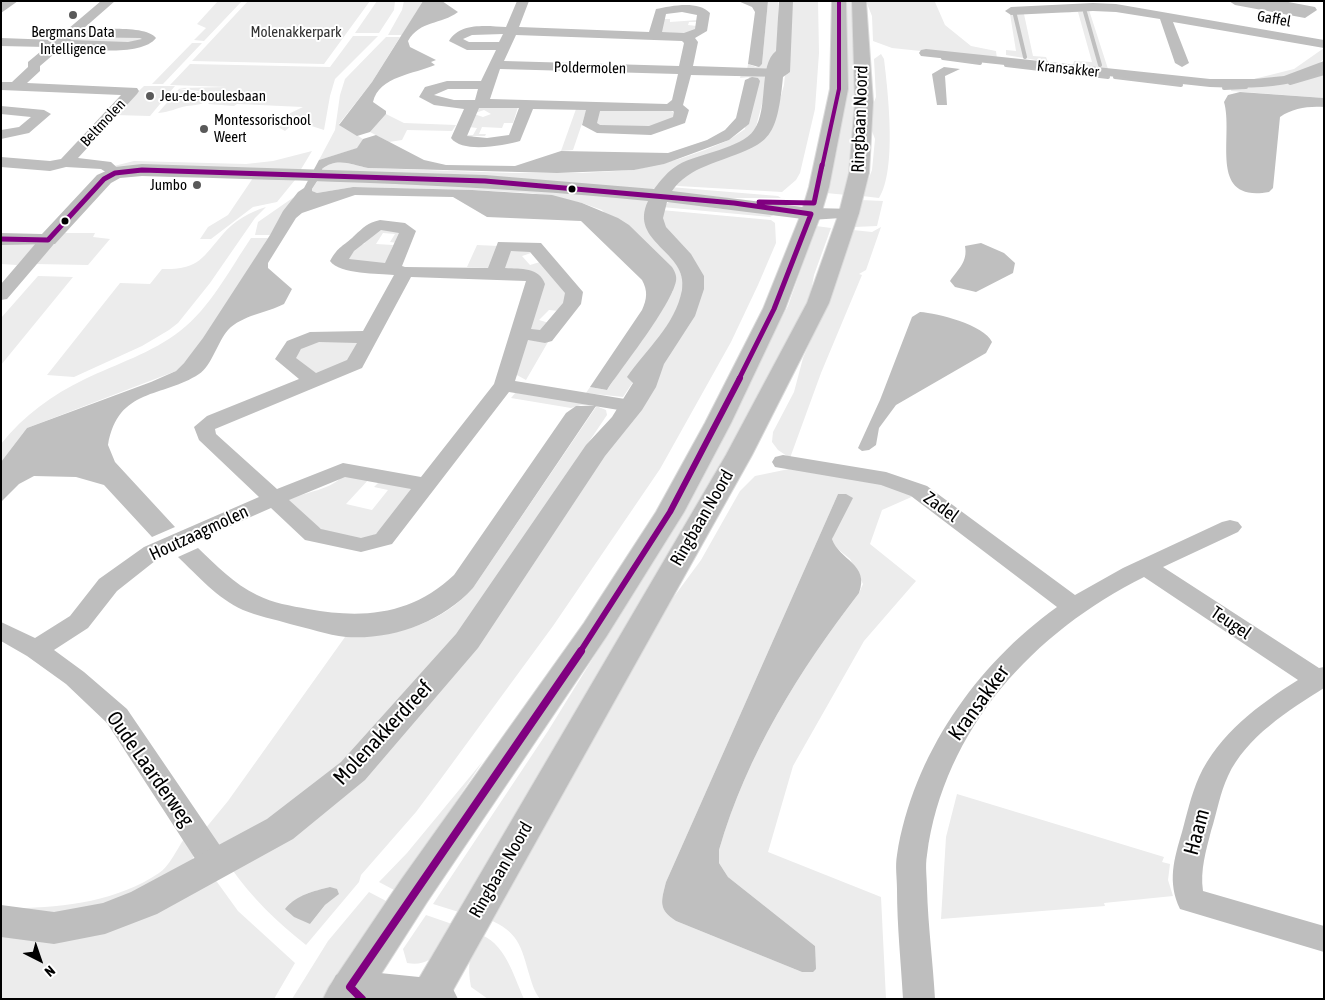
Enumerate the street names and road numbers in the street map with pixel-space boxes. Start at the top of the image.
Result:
street label: Gaffel [1256,7,1292,31]
street label: Kransakker [1036,57,1100,81]
street label: Poldermolen [554,58,626,78]
street label: Ringbaan Noord [847,65,873,173]
street label: Beltmolen [77,96,129,150]
street label: Ringbaan Noord [666,466,738,570]
street label: Zadel [919,487,963,527]
street label: Houtzaagmolen [146,501,252,565]
street label: Teugel [1207,602,1255,644]
street label: Kransakker [943,660,1015,746]
street label: Molenakkerdreef [328,676,438,790]
street label: Oude Laarderweg [101,706,199,832]
street label: Haam [1179,806,1215,858]
street label: Ringbaan Noord [465,818,537,922]

